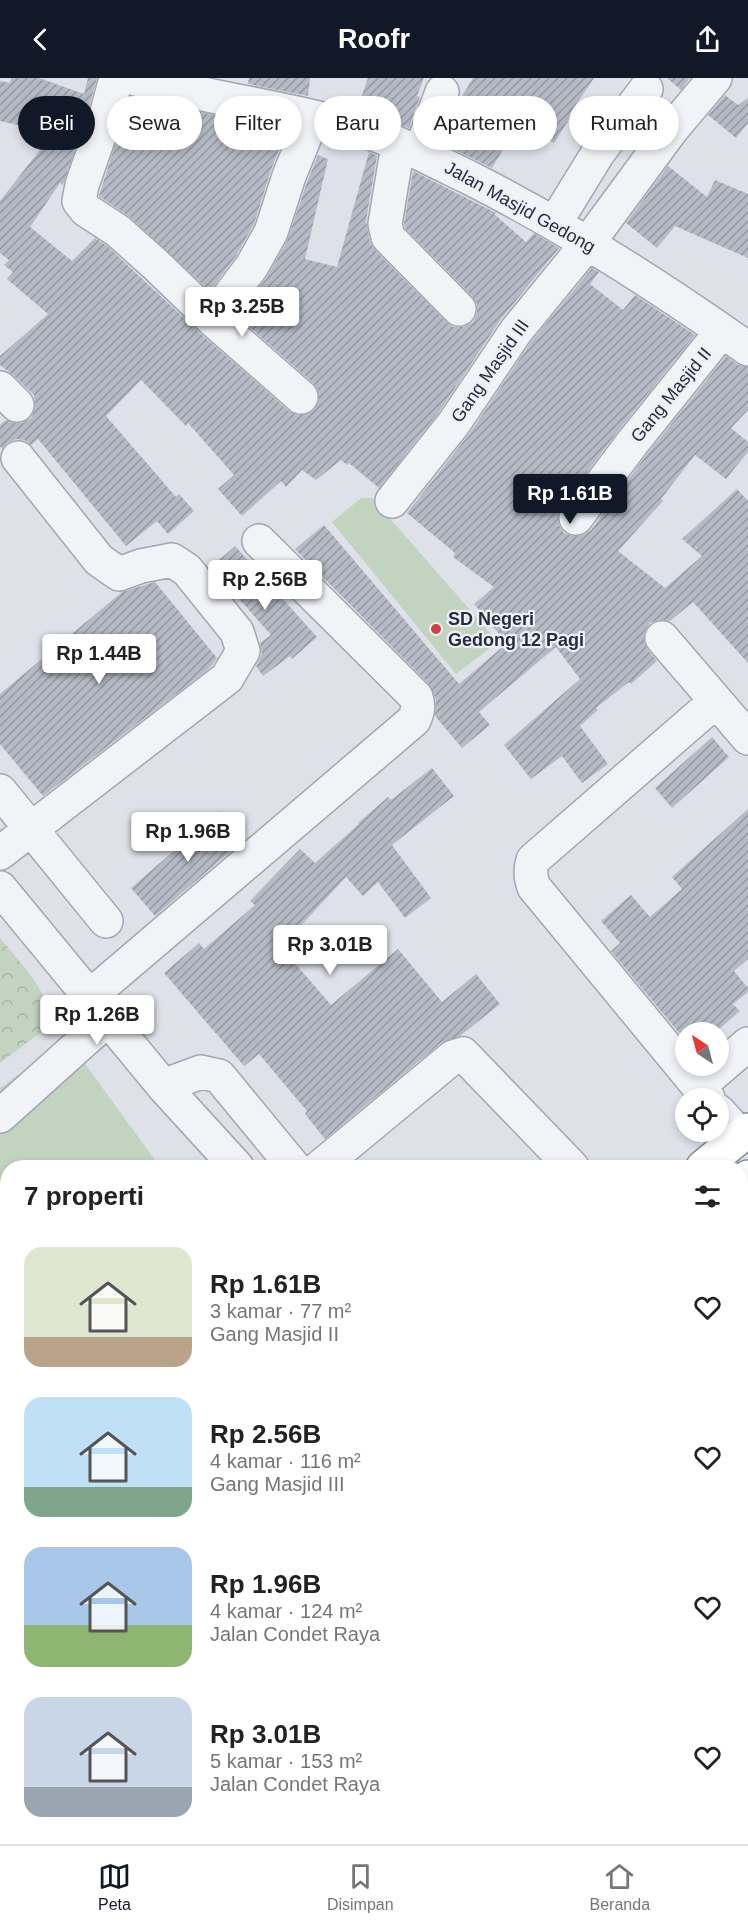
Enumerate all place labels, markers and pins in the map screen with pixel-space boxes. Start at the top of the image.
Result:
pin: Rp 3.25B [180,287,304,338]
pin: Rp 1.61B [508,474,632,525]
pin: Rp 2.56B [203,560,327,611]
place label: SD Negeri Gedong 12 Pagi [448,609,584,650]
marker: SD Negeri Gedong 12 Pagi [429,622,443,636]
pin: Rp 1.44B [37,634,161,685]
pin: Rp 1.96B [126,812,250,863]
pin: Rp 3.01B [268,925,392,976]
pin: Rp 1.26B [35,995,159,1046]

